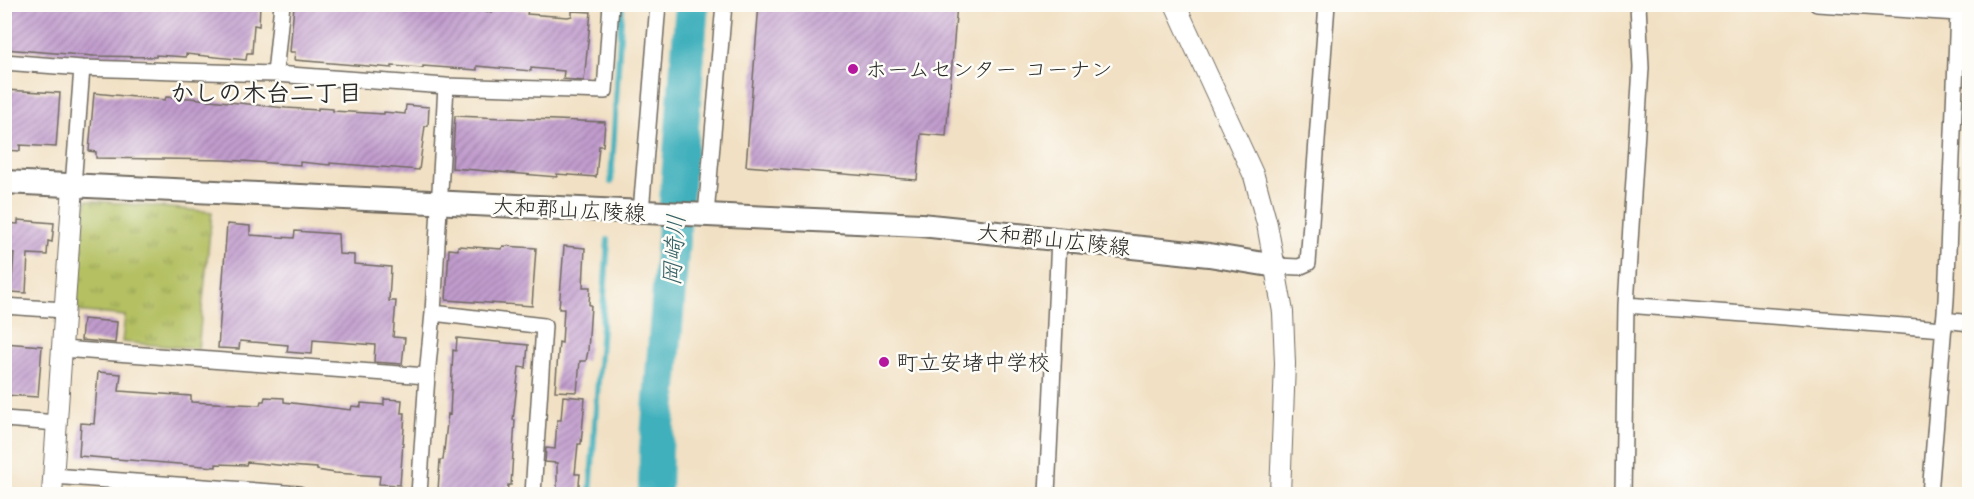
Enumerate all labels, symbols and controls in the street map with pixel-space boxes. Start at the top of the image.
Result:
place label: ホームセンター コーナン [865,55,1113,84]
marker: ホームセンター コーナン [846,62,860,76]
district label: かしの木台二丁目 [170,77,362,109]
street label: 大和郡山広陵線 [491,191,647,228]
water label: 岡崎川 [656,213,692,287]
street label: 大和郡山広陵線 [976,217,1132,262]
place label: 町立安堵中学校 [896,348,1050,377]
marker: 町立安堵中学校 [877,355,891,369]

